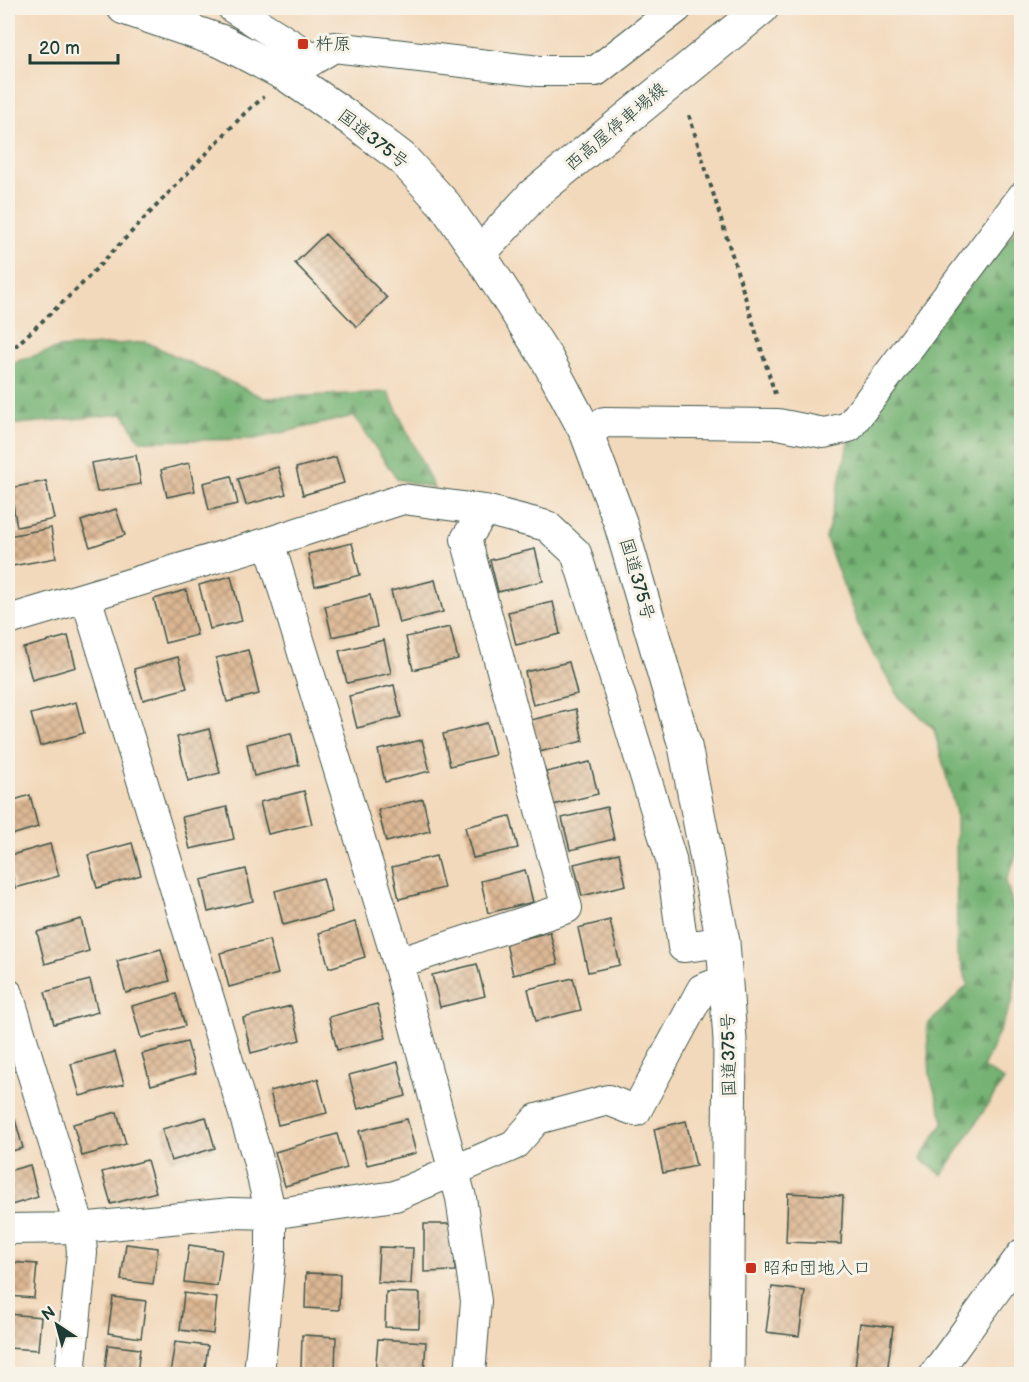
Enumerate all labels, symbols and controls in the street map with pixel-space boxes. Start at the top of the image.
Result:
scale bar [30,27,118,65]
place label: 杵原 [315,34,351,55]
marker: 杵原 [296,37,310,51]
text: 20 m [39,38,80,59]
street label: 西高屋停車場線 [561,78,671,176]
street label: 国道375号 [333,105,413,173]
street label: 国道375号 [615,536,659,622]
street label: 国道375号 [718,1013,740,1097]
place label: 昭和団地入口 [763,1258,871,1279]
marker: 昭和団地入口 [744,1261,758,1275]
north arrow [27,1295,87,1355]
text: N [39,1303,60,1325]

